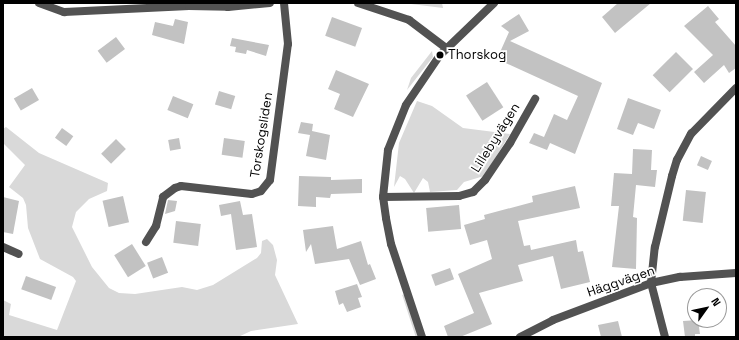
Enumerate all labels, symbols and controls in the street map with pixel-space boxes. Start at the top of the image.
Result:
place label: Thorskog [448,47,506,63]
marker: Thorskog [435,50,445,60]
street label: Torskogsliden [248,91,276,179]
street label: Lillebyvägen [469,100,523,176]
street label: Häggvägen [585,263,657,301]
north arrow [687,288,727,328]
text: N [708,295,724,309]

